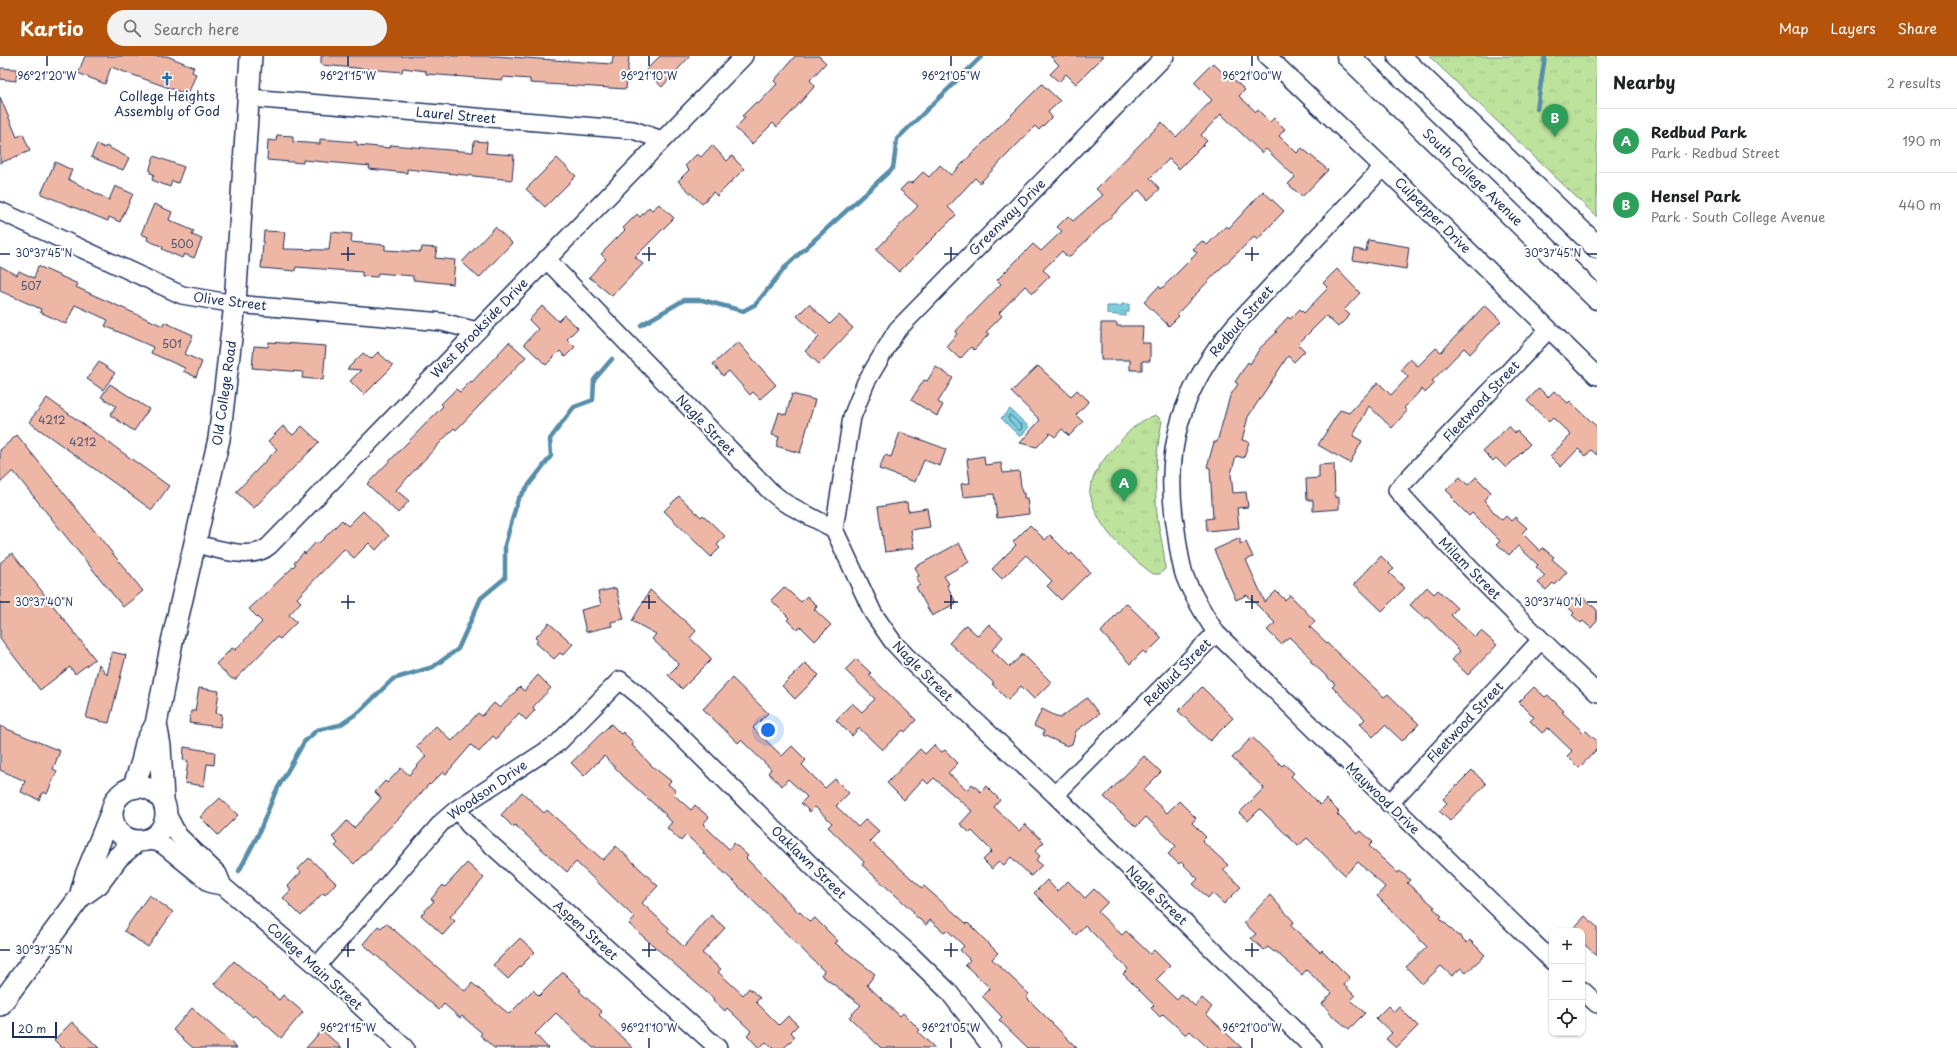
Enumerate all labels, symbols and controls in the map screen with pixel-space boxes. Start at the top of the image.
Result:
search box [107,10,387,46]
text: Kartio [20,14,83,42]
icon: search [121,17,143,39]
text: Search here [153,17,239,40]
text: Map [1779,18,1809,39]
text: Layers [1831,18,1876,39]
text: Share [1898,18,1937,39]
text: 96°21'20"W [17,68,77,83]
text: 96°21'15"W [320,68,377,83]
text: 96°21'10"W [621,68,678,83]
text: 96°21'05"W [922,68,981,83]
text: 96°21'00"W [1222,68,1282,83]
text: Nearby [1613,69,1675,95]
church icon: College Heights Assembly of God [159,71,175,87]
text: 2 results [1887,73,1941,92]
place label: College Heights Assembly of God [114,86,220,120]
street label: Laurel Street [415,102,497,127]
pin: B [1542,104,1568,137]
text: Redbud Park [1651,120,1747,143]
street label: South College Avenue [1419,124,1528,230]
text: A [1621,131,1631,150]
text: 190 m [1902,131,1941,150]
text: Park · Redbud Street [1651,143,1780,162]
street label: Culpepper Drive [1391,172,1476,257]
street label: Greenway Drive [964,174,1049,259]
text: Hensel Park [1651,184,1741,207]
text: B [1622,195,1630,214]
text: 440 m [1898,195,1941,214]
text: Park · South College Avenue [1651,207,1825,226]
house number: 500 [170,235,194,252]
text: 30°37'45"N [16,245,73,260]
text: 30°37'45"N [1525,245,1582,260]
street label: West Brookside Drive [426,273,532,382]
house number: 507 [20,277,42,294]
street label: Redbud Street [1204,281,1277,360]
street label: Olive Street [192,287,268,314]
house number: 501 [162,335,182,352]
street label: Old College Road [207,339,240,447]
street label: Fleetwood Street [1438,356,1523,445]
street label: Nagle Street [672,390,740,459]
house number: 4212 [38,411,66,428]
house number: 4212 [69,433,97,450]
pin: A [1111,469,1137,502]
street label: Milam Street [1435,532,1506,603]
text: 30°37'40"N [15,594,73,609]
text: 30°37'40"N [1524,594,1582,609]
street label: Redbud Street [1139,634,1215,710]
street label: Nagle Street [889,636,958,705]
street label: Fleetwood Street [1422,677,1507,766]
your location [758,720,778,740]
street label: Woodson Drive [443,755,530,824]
street label: Maywood Drive [1342,757,1425,838]
street label: Oaklawn Street [768,821,851,902]
street label: Nagle Street [1123,861,1192,929]
street label: Aspen Street [550,895,623,964]
street label: College Main Street [263,917,367,1014]
map controls [1549,928,1585,1036]
button: + [1549,928,1585,964]
text: 30°37'35"N [15,942,73,957]
button: − [1549,964,1585,1000]
button: locate [1549,1000,1585,1036]
scale bar [12,1020,57,1039]
text: 20 m [18,1020,46,1037]
text: 96°21'15"W [320,1020,377,1035]
text: 96°21'10"W [621,1020,678,1035]
text: 96°21'05"W [922,1020,981,1035]
text: 96°21'00"W [1222,1020,1282,1035]

